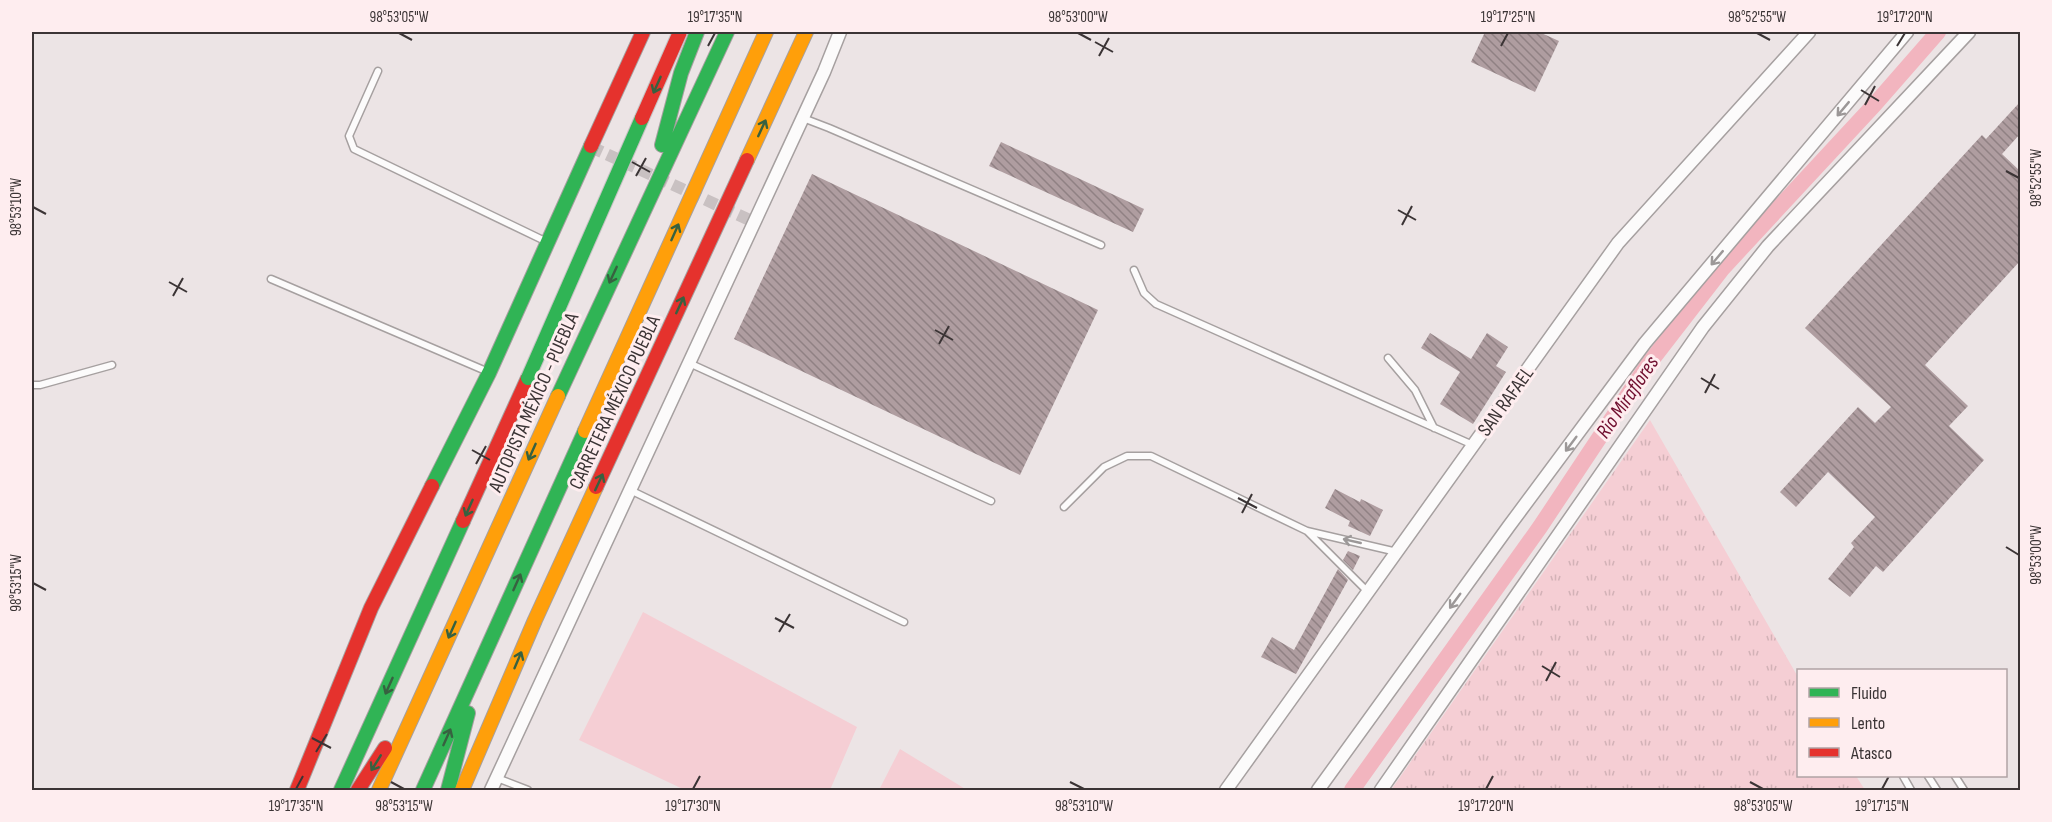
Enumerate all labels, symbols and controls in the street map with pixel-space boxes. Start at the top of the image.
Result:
text: 98°53'05"W [370,8,429,27]
text: 19°17'35"N [688,8,742,27]
text: 98°53'00"W [1048,8,1108,27]
text: 19°17'25"N [1481,8,1535,27]
text: 98°52'55"W [1728,8,1786,27]
text: 19°17'20"N [1877,8,1933,27]
one-way arrow [651,75,662,94]
one-way arrow [1836,101,1850,116]
one-way arrow [757,119,769,137]
text: 98°52'55"W [2027,149,2046,207]
text: 98°53'10"W [7,178,26,236]
one-way arrow [670,224,681,242]
one-way arrow [1710,250,1724,265]
one-way arrow [607,266,618,284]
one-way arrow [674,296,686,314]
street label: AUTOPISTA MÉXICO - PUEBLA [483,309,584,497]
street label: CARRETERA MÉXICO PUEBLA [564,311,666,493]
water label: Rio Miraflores [1591,351,1664,443]
street label: SAN RAFAEL [1473,362,1539,441]
one-way arrow [1564,435,1577,451]
one-way arrow [526,443,537,461]
one-way arrow [593,473,605,491]
one-way arrow [463,499,474,517]
text: 98°53'00"W [2027,525,2046,585]
one-way arrow [1343,535,1362,547]
text: 98°53'15"W [7,554,26,612]
one-way arrow [511,574,523,592]
one-way arrow [1449,592,1461,608]
one-way arrow [445,621,457,639]
one-way arrow [513,651,524,669]
legend [1797,669,2007,777]
one-way arrow [383,676,394,694]
text: Fluido [1851,683,1887,704]
text: Lento [1851,713,1885,734]
one-way arrow [442,728,453,747]
text: Atasco [1850,743,1892,764]
one-way arrow [369,754,381,771]
text: 19°17'35"N [269,797,323,816]
text: 98°53'15"W [375,797,433,816]
text: 19°17'30"N [665,797,721,816]
text: 98°53'10"W [1055,797,1113,816]
text: 19°17'20"N [1458,797,1514,816]
text: 98°53'05"W [1734,797,1793,816]
text: 19°17'15"N [1855,797,1909,816]

